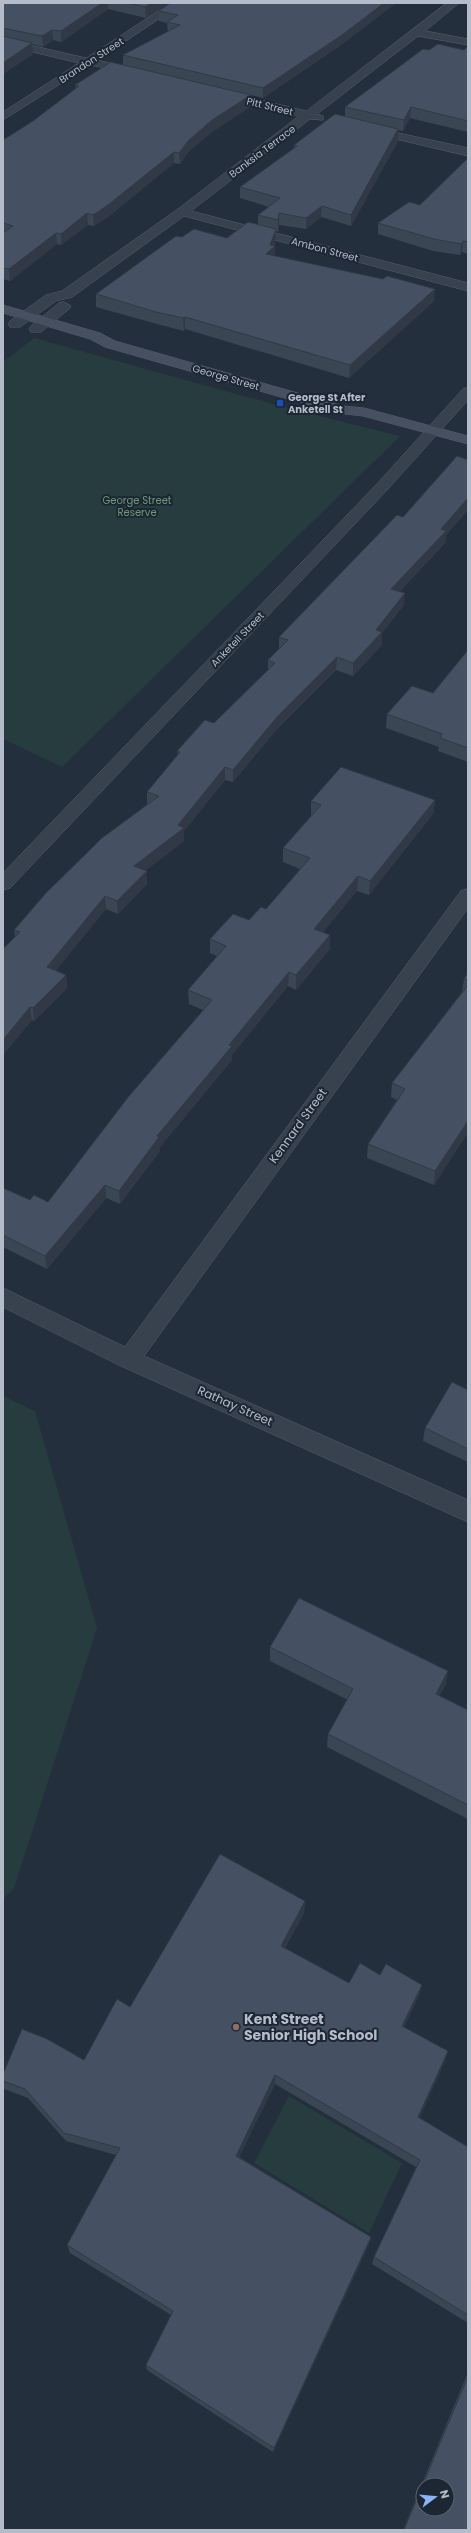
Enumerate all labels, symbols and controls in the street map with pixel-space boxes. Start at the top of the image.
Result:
street label: Brandon Street [56,34,127,87]
street label: Pitt Street [245,93,295,120]
street label: Banksia Terrace [226,121,299,181]
street label: Ambon Street [290,233,360,266]
street label: George Street [191,361,261,394]
place label: George St After Anketell St [288,390,366,417]
marker: George St After Anketell St [275,398,285,408]
park label: George Street Reserve [102,493,172,520]
street label: Anketell Street [207,608,268,670]
street label: Kennard Street [265,1085,331,1167]
street label: Rathay Street [195,1381,276,1430]
place label: Kent Street Senior High School [244,2009,377,2045]
marker: Kent Street Senior High School [231,2022,241,2032]
north arrow [415,2477,455,2517]
text: N [436,2488,453,2500]

